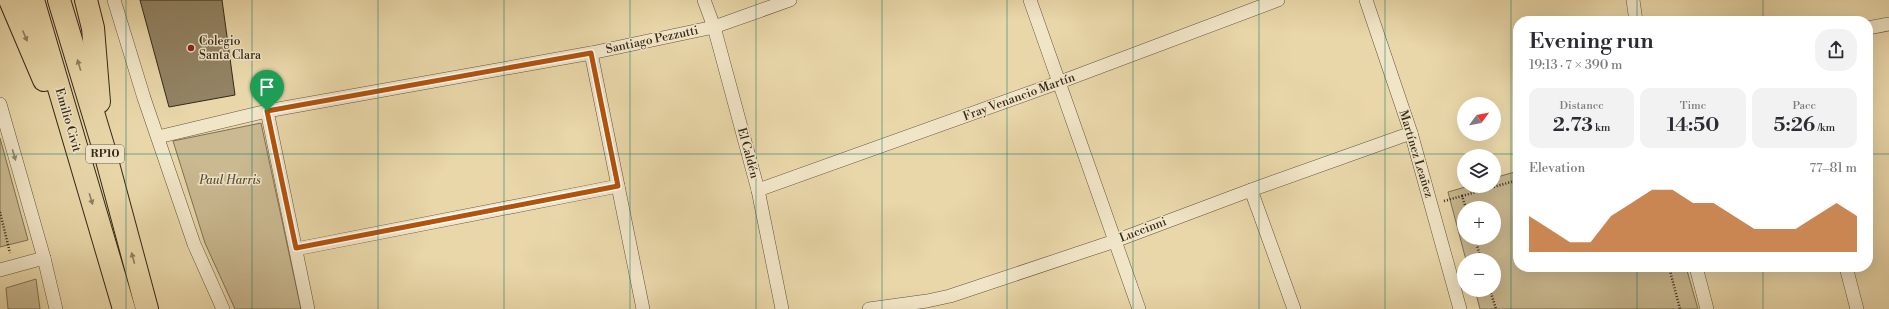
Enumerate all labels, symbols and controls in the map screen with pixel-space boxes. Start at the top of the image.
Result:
street label: Santiago Pezzutti [604,23,700,57]
text: Evening run [1529,28,1654,55]
button: share [1815,29,1857,71]
one-way arrow [22,30,28,41]
place label: Colegio Santa Clara [199,34,262,63]
marker: Colegio Santa Clara [186,43,196,53]
text: 19:13 · 7 × 390 m [1529,57,1622,73]
one-way arrow [76,59,82,71]
pin [250,70,284,111]
street label: Fray Venancio Martín [961,70,1077,124]
icon: arrive [256,76,278,98]
street label: Emilio Civit [52,86,84,154]
north arrow [1457,97,1501,141]
map controls [1457,97,1501,297]
text: Distance [1559,99,1604,113]
text: Time [1680,99,1706,113]
text: Pace [1793,99,1816,113]
street label: Martínez Leañez [1396,108,1437,200]
text: 2.73 [1553,113,1593,138]
text: 14:50 [1667,113,1719,138]
text: 5:26 [1774,113,1815,138]
text: km [1593,121,1611,135]
text: /km [1815,121,1835,135]
street label: El Caldén [734,126,762,180]
road number: RP10 [86,145,124,163]
one-way arrow [12,149,18,161]
button: layers [1457,149,1501,193]
text: Elevation [1529,160,1585,176]
text: 77–81 m [1810,160,1857,176]
park label: Paul Harris [198,173,261,188]
one-way arrow [88,193,94,205]
button: + [1457,201,1501,245]
street label: Luccinni [1117,214,1169,246]
one-way arrow [130,252,136,264]
button: − [1457,253,1501,297]

